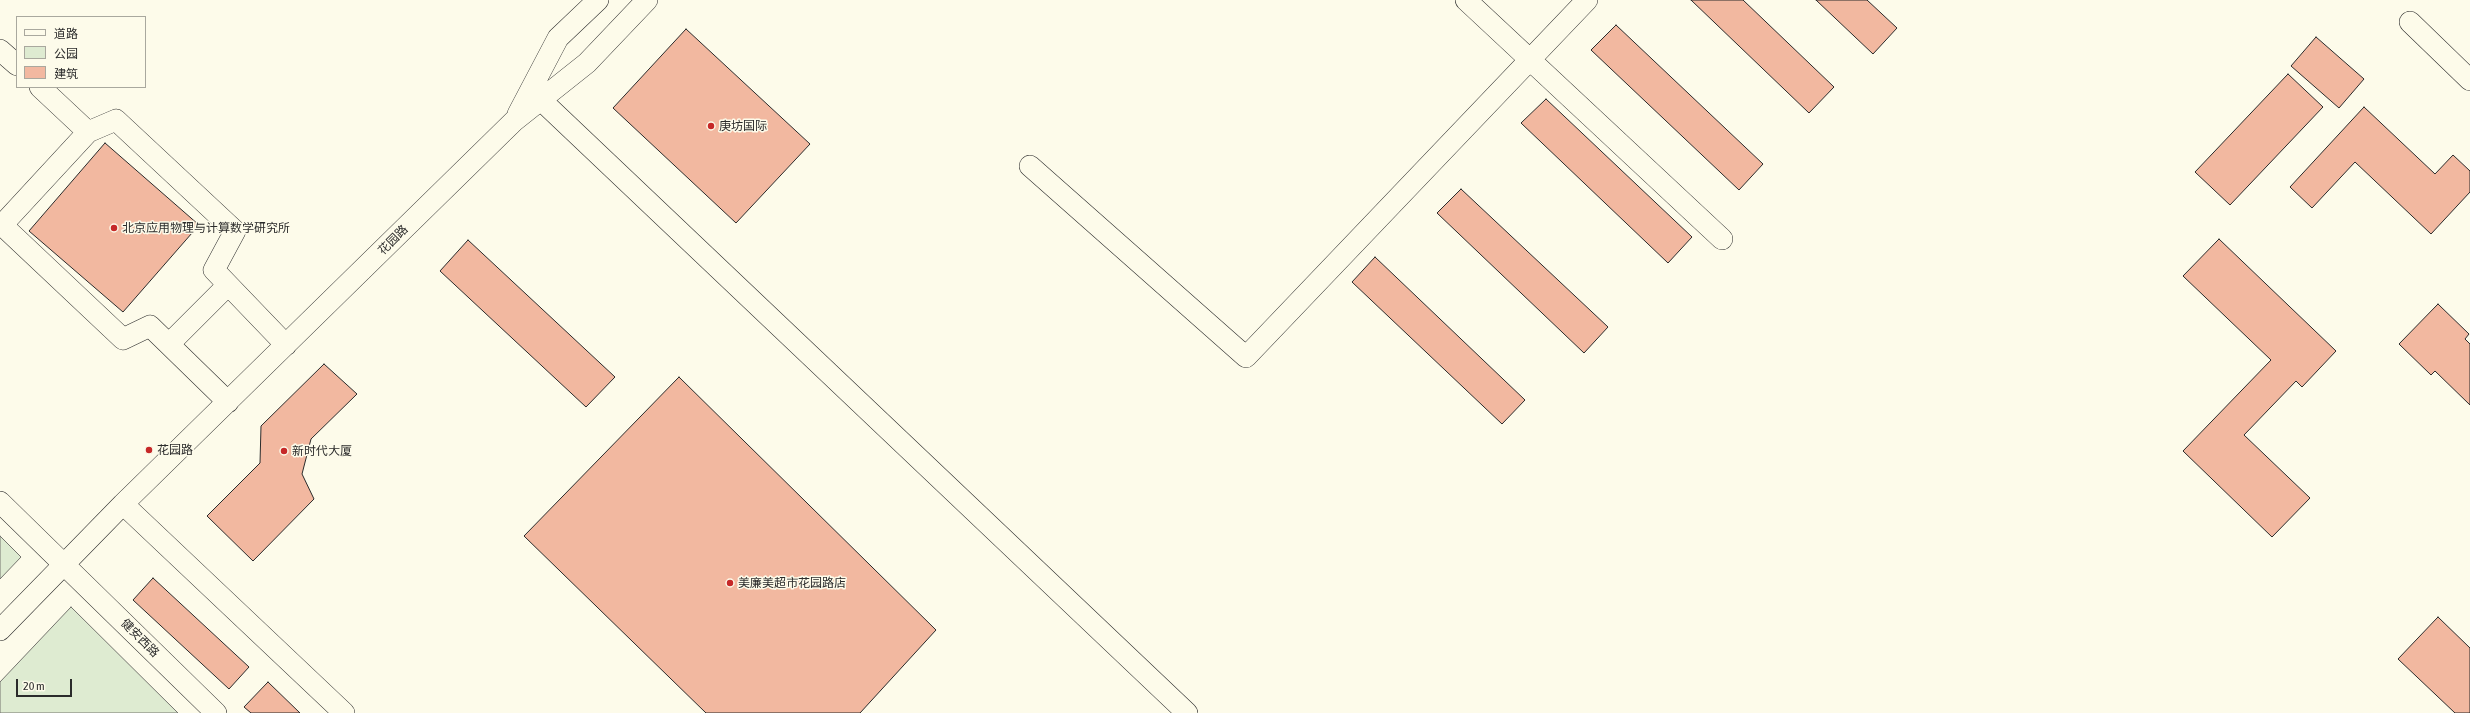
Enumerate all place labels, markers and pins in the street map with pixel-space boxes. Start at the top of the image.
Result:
place label: 庚坊国际 [719,119,767,133]
marker: 庚坊国际 [706,121,716,131]
place label: 北京应用物理与计算数学研究所 [122,221,290,235]
marker: 北京应用物理与计算数学研究所 [109,223,119,233]
place label: 花园路 [157,443,193,457]
place label: 新时代大厦 [292,444,352,458]
marker: 花园路 [144,445,154,455]
marker: 新时代大厦 [279,446,289,456]
place label: 美廉美超市花园路店 [738,576,846,590]
marker: 美廉美超市花园路店 [725,578,735,588]

